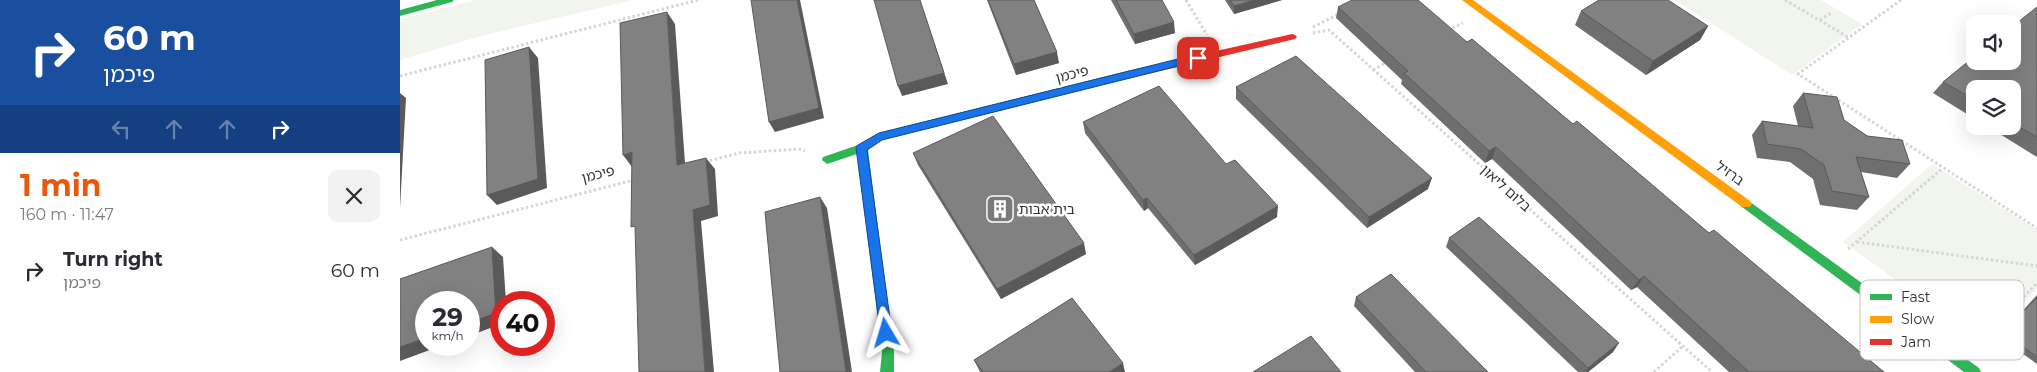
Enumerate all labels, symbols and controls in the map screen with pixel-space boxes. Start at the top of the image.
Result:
map controls [1966,15,2021,135]
button: sound [1966,15,2021,70]
text: 60 m [103,16,196,59]
icon: right [20,20,85,85]
pin [1177,37,1219,79]
icon: arrive [1184,44,1212,72]
text: פיכמן [103,61,155,88]
street label: פיכמן [1054,61,1090,87]
button: layers [1966,80,2021,135]
icon: left [107,115,135,143]
icon: ahead [160,115,188,143]
icon: ahead [213,115,241,143]
icon: right [266,115,294,143]
street label: ברזיל [1712,157,1748,189]
street label: פיכמן [580,161,616,187]
street label: בלום ליאון [1477,161,1535,215]
text: 1 min [20,167,101,204]
button: close [328,170,380,222]
building icon: בית אבות [985,194,1015,224]
place label: בית אבות [1019,200,1075,218]
text: 160 m · 11:47 [20,205,114,224]
text: Turn right [63,248,163,271]
icon: right [20,257,48,285]
text: 60 m [331,259,380,282]
text: פיכמן [63,273,101,292]
legend [1860,280,2024,360]
text: Fast [1901,288,1931,306]
speed limit sign: 40 [490,291,555,356]
text: 29 [432,302,463,332]
position arrow [859,306,911,358]
text: Slow [1901,310,1935,328]
text: km/h [431,328,464,343]
text: Jam [1900,333,1931,351]

